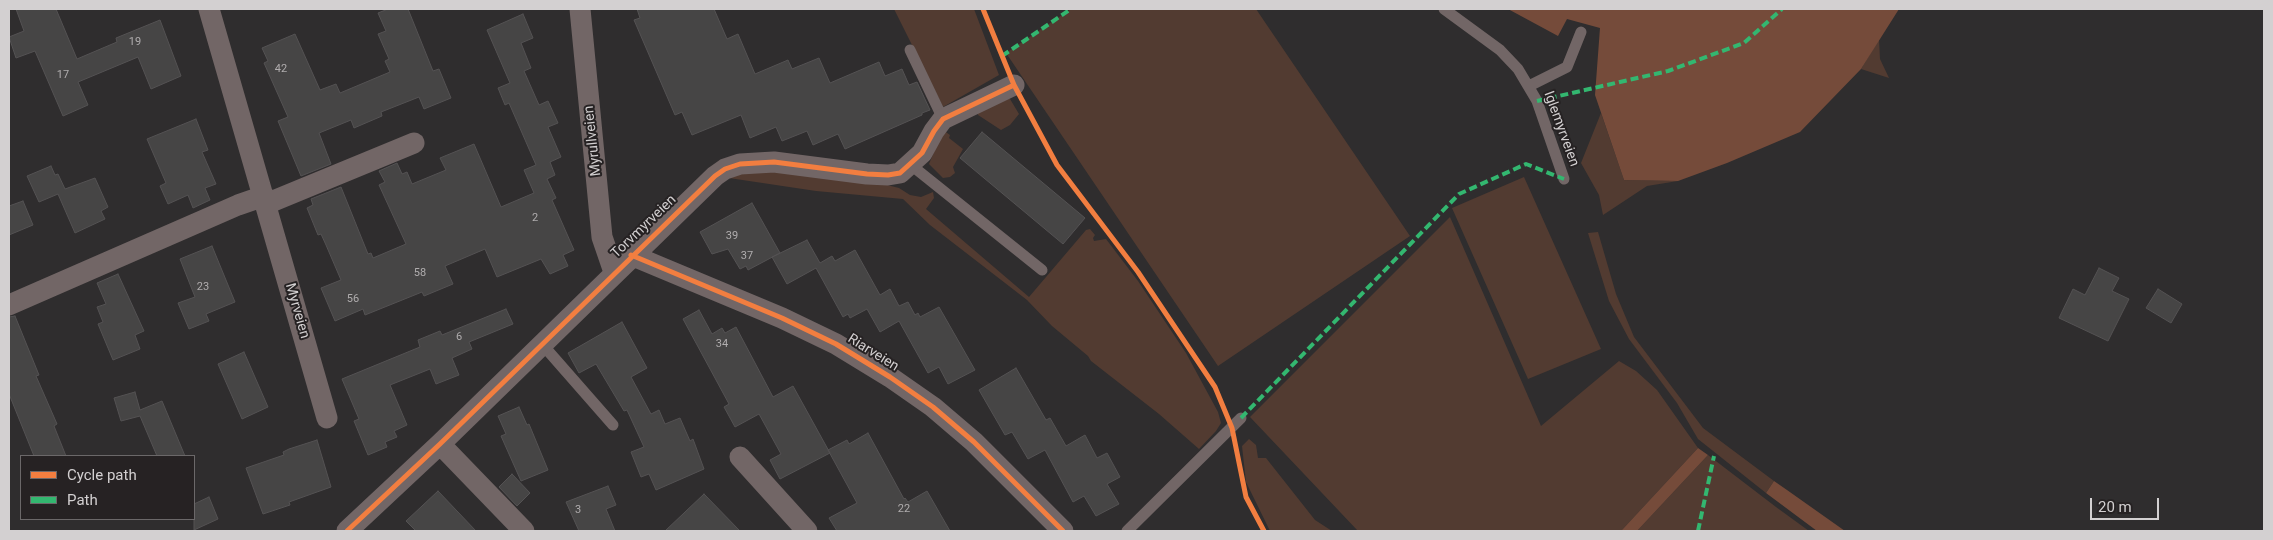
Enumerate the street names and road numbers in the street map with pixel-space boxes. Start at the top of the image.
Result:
street label: Iglemyrveien [1540,89,1582,169]
street label: Myrullveien [581,105,605,177]
street label: Torvmyrveien [608,192,680,262]
street label: Myrveien [281,282,313,340]
street label: Riarveien [844,331,902,375]

